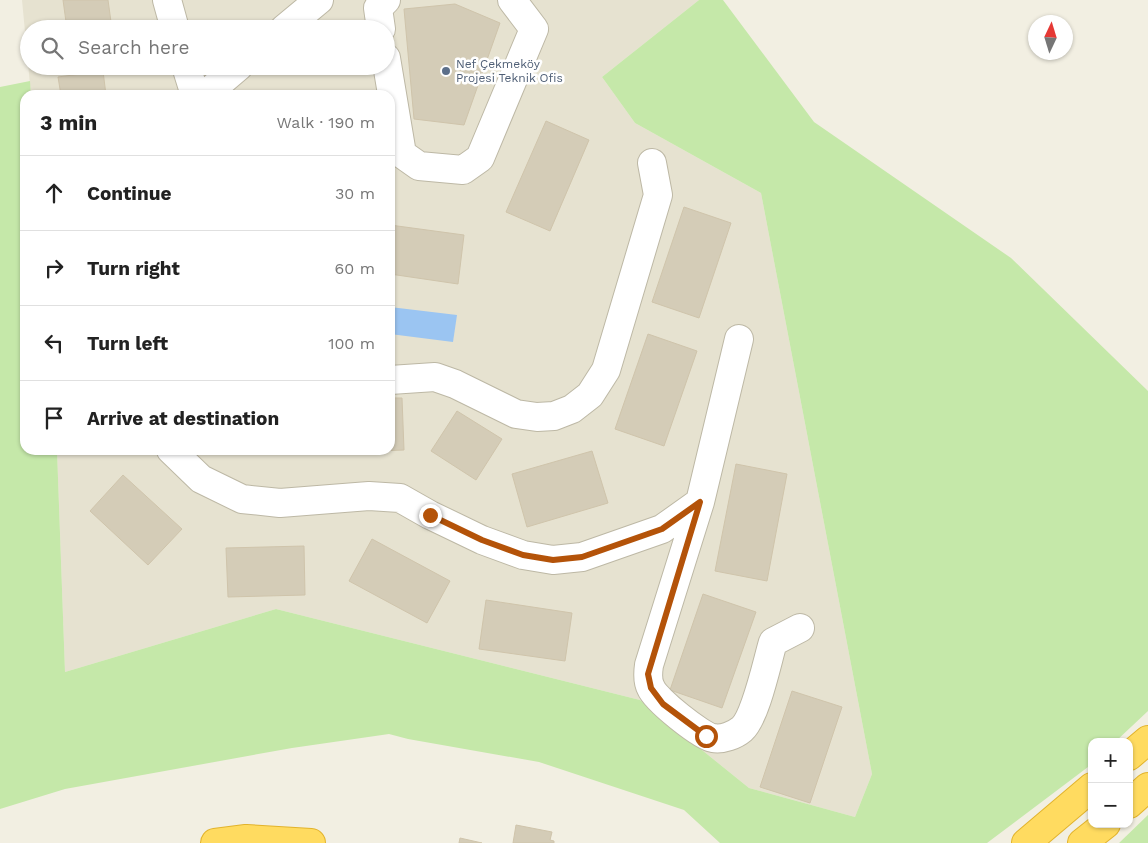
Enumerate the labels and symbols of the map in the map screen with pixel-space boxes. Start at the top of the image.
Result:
north arrow [1028,15,1073,60]
place label: Nef Çekmeköy Projesi Teknik Ofis [456,57,563,85]
marker: Nef Çekmeköy Projesi Teknik Ofis [440,65,452,77]
route end [419,504,442,527]
route start [695,725,718,748]

